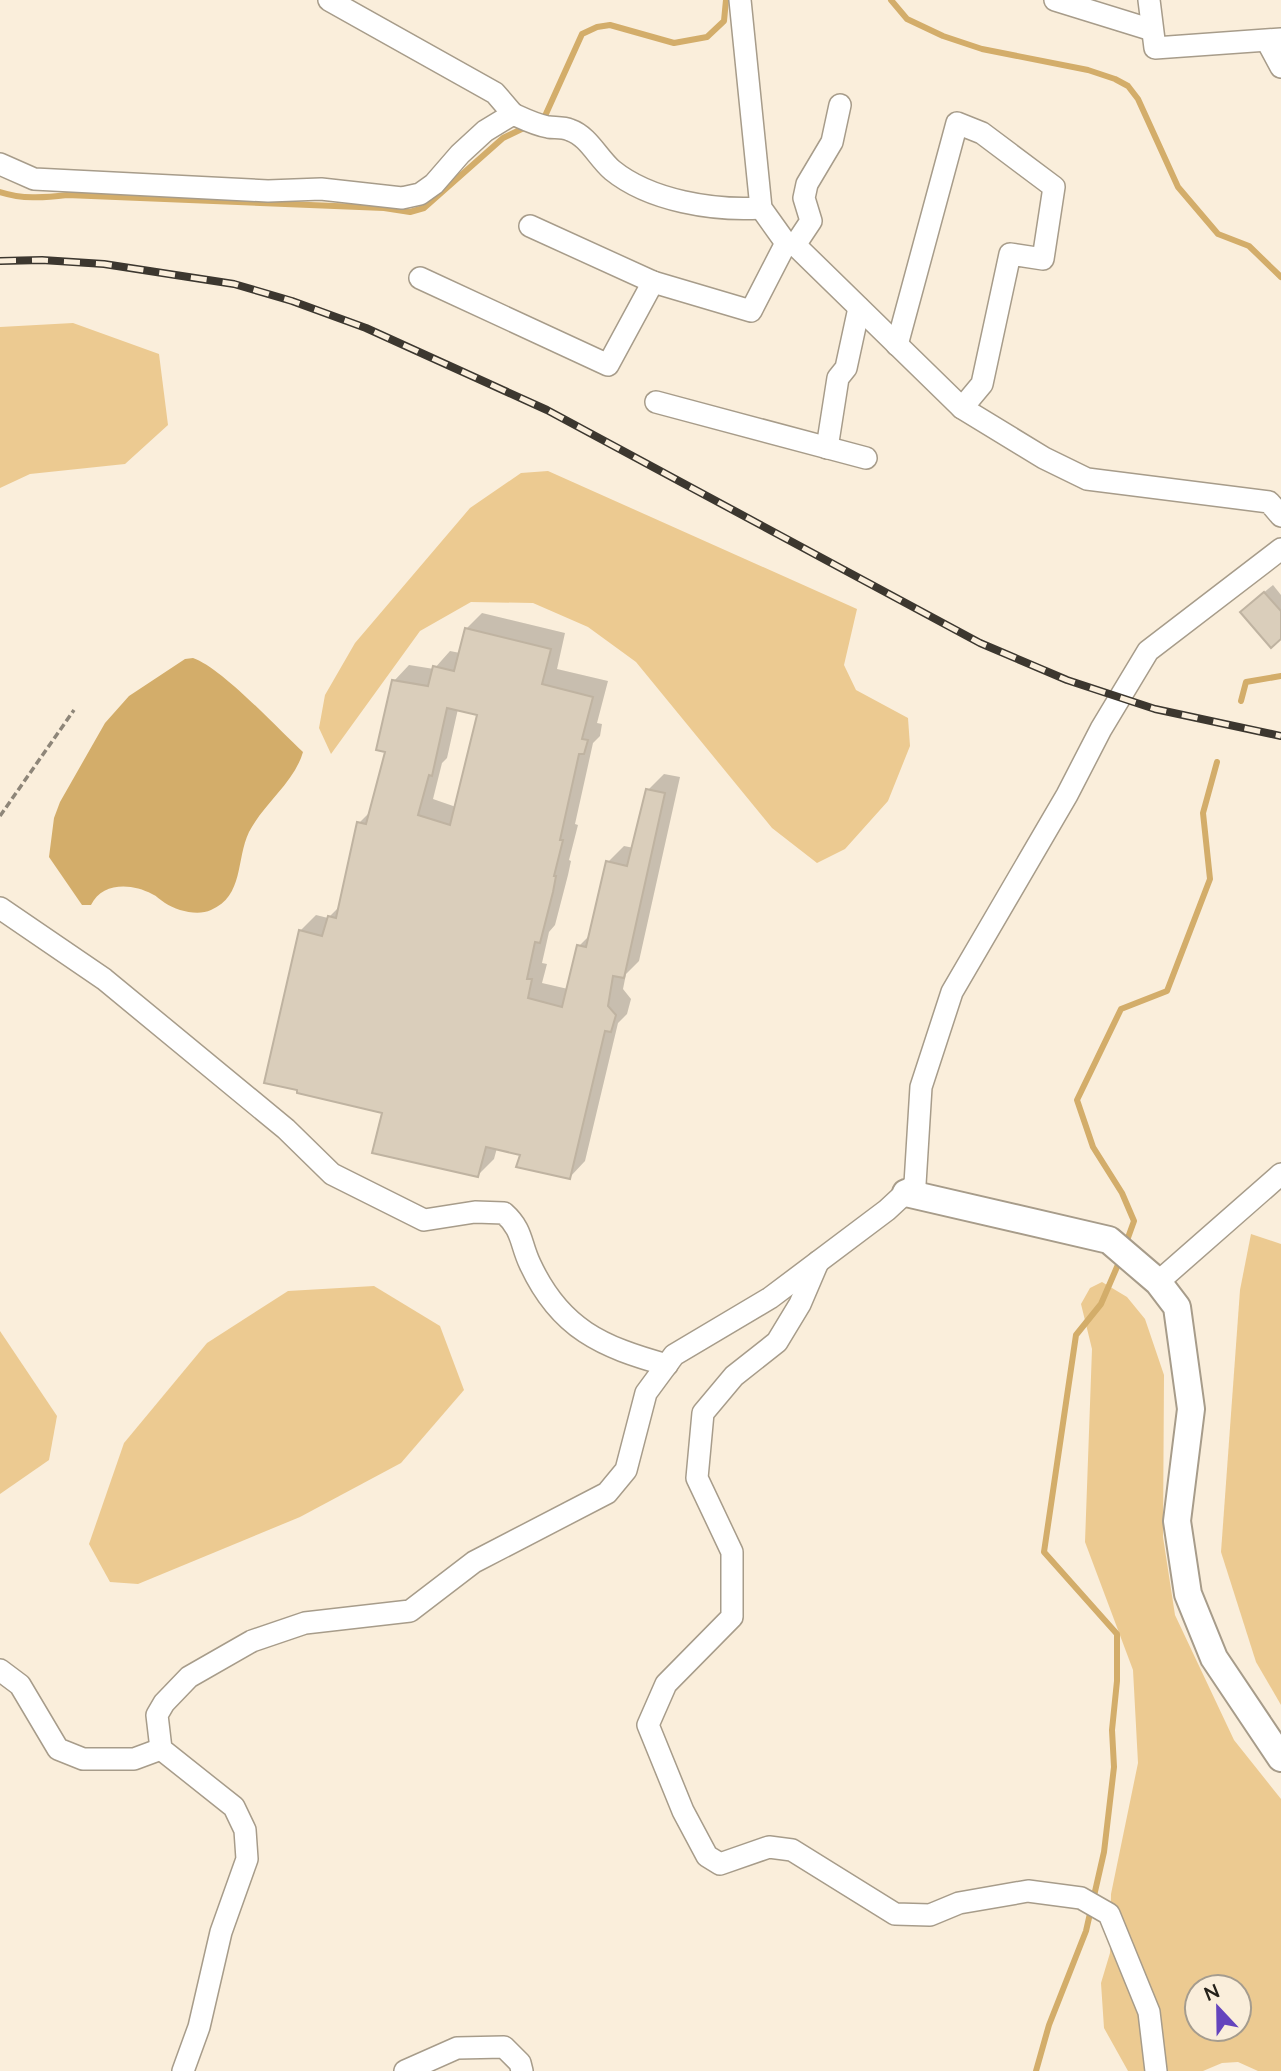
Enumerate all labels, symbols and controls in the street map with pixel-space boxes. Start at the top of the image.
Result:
north arrow [1183,1973,1253,2043]
text: N [1200,1978,1223,2005]

